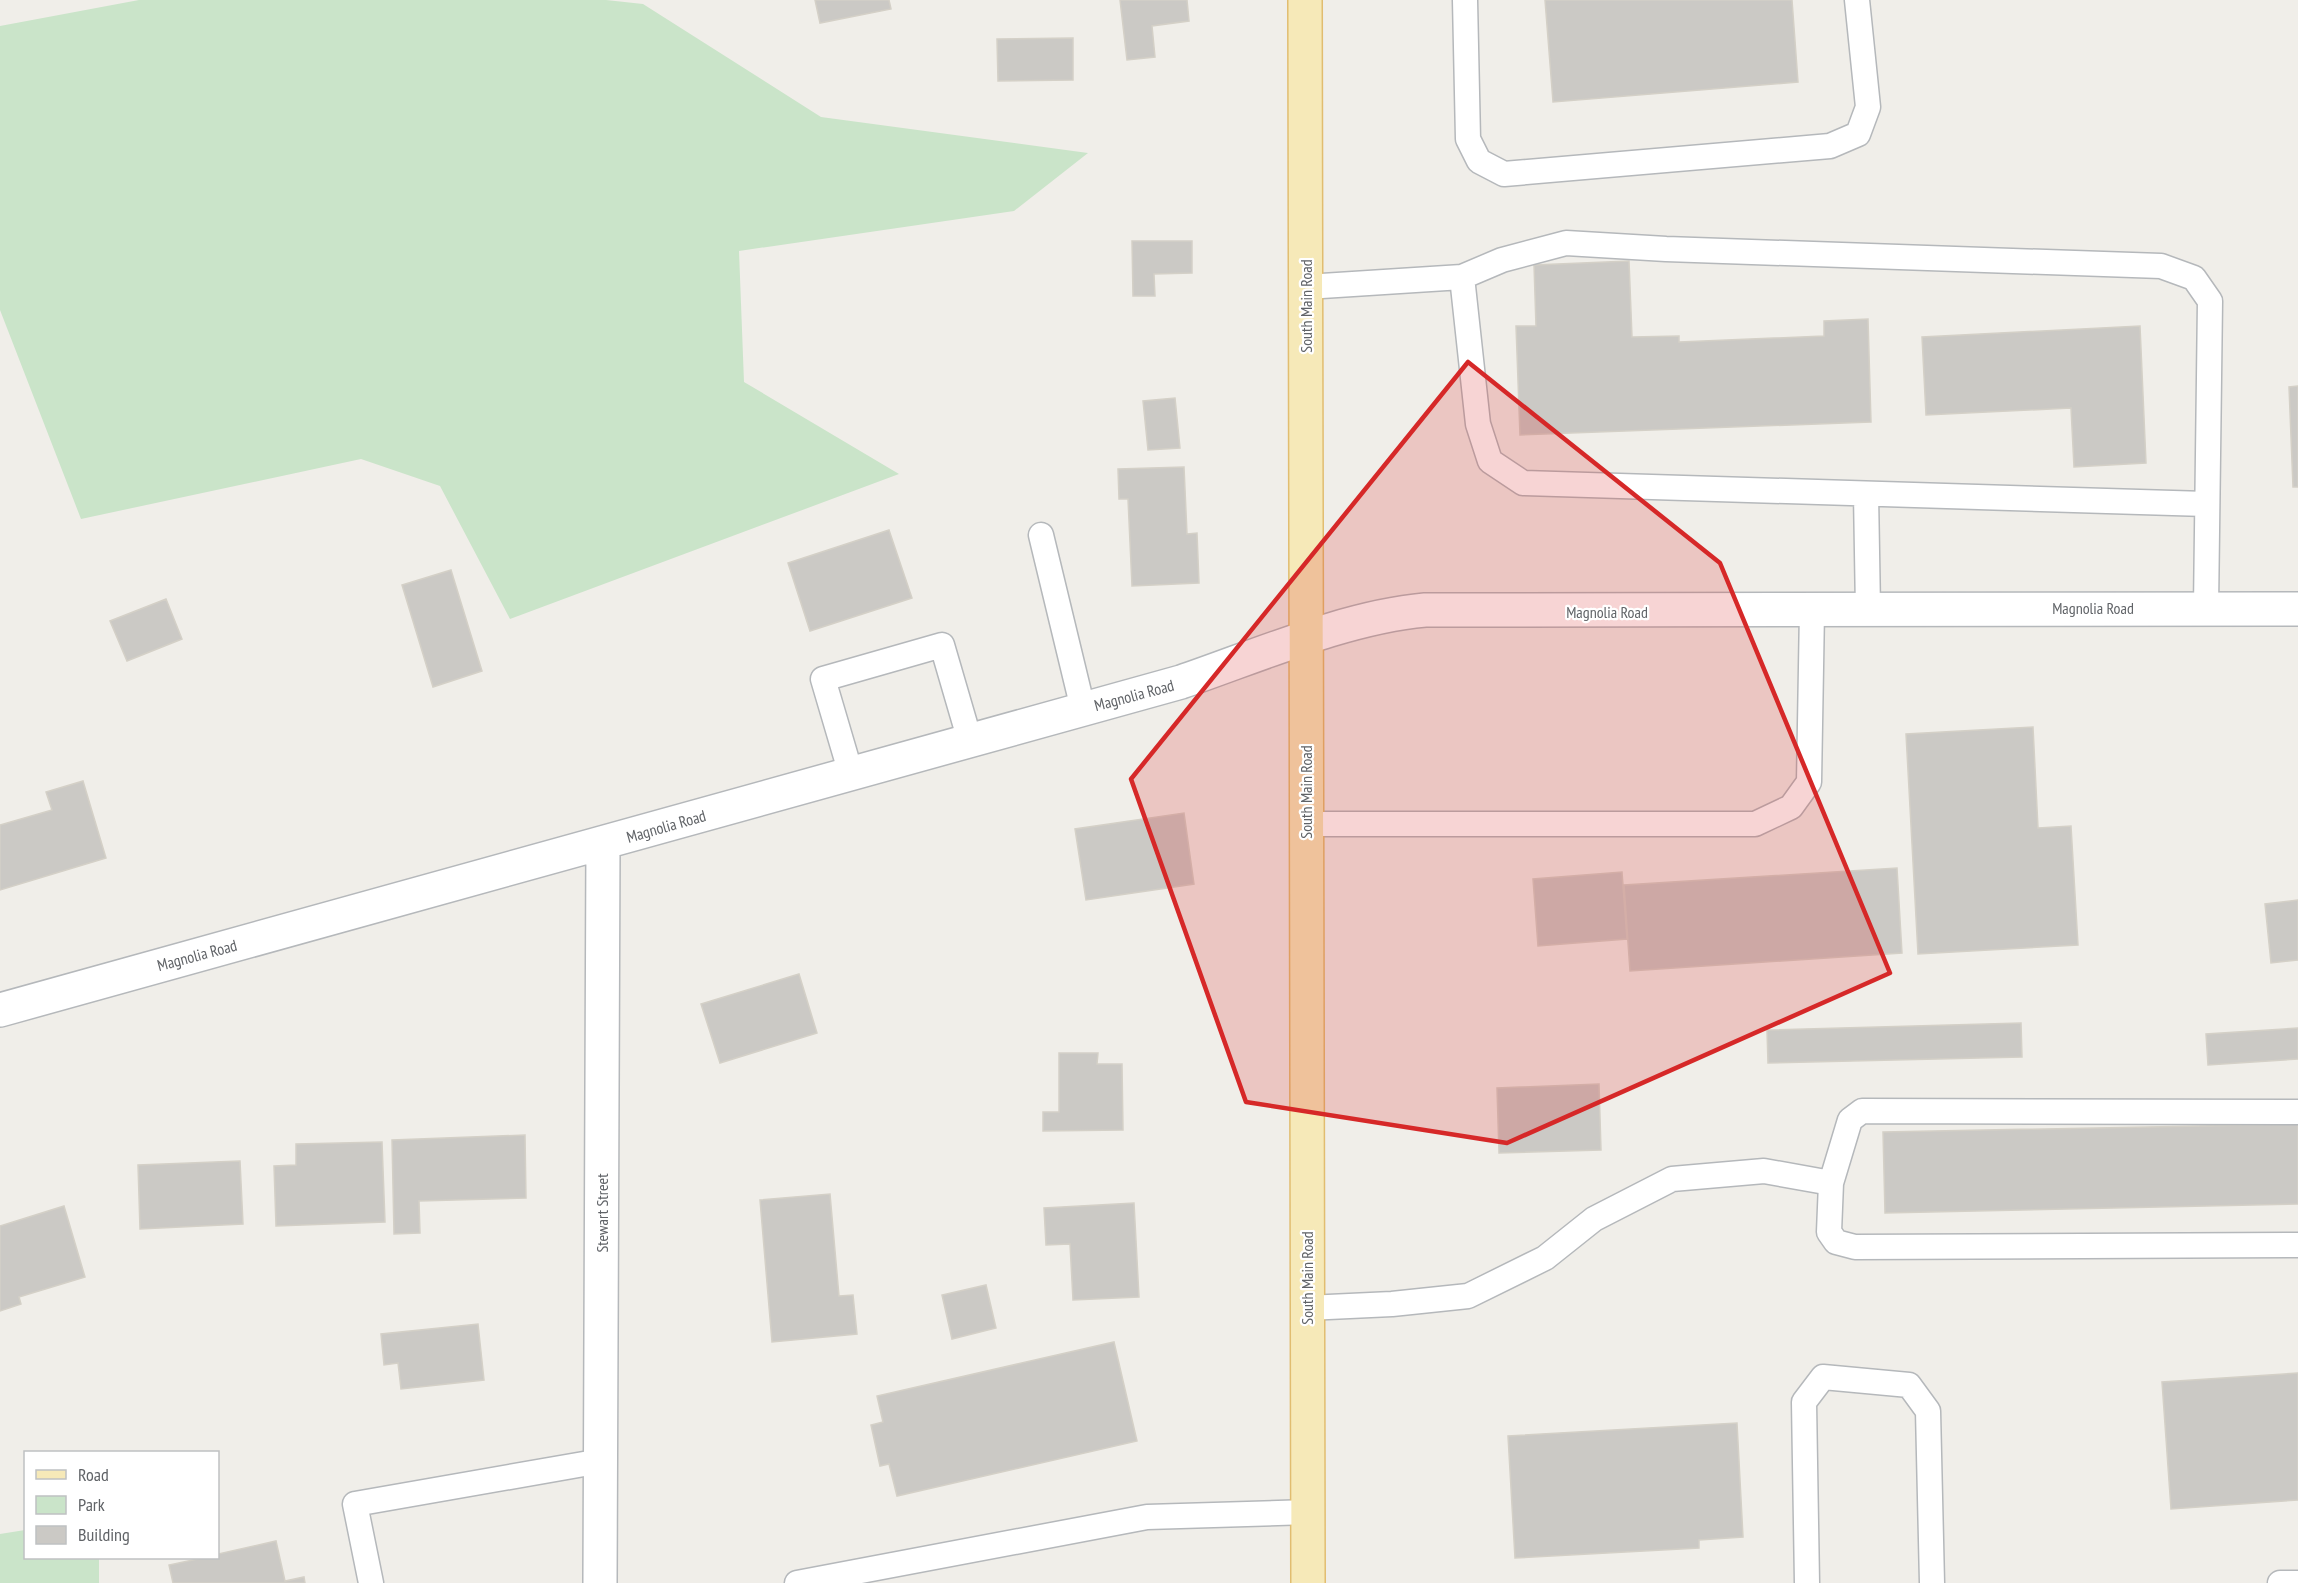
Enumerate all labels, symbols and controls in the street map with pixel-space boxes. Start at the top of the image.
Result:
street label: South Main Road [1296,259,1316,353]
street label: Magnolia Road [2052,598,2134,618]
street label: Magnolia Road [1566,602,1648,622]
street label: Magnolia Road [1092,675,1176,715]
street label: South Main Road [1296,745,1316,839]
street label: Magnolia Road [624,805,708,847]
street label: Magnolia Road [155,935,239,975]
street label: Stewart Street [592,1173,612,1253]
street label: South Main Road [1297,1231,1317,1325]
legend [24,1451,219,1559]
text: Road [78,1463,109,1486]
text: Park [78,1493,105,1516]
text: Building [78,1523,130,1546]

